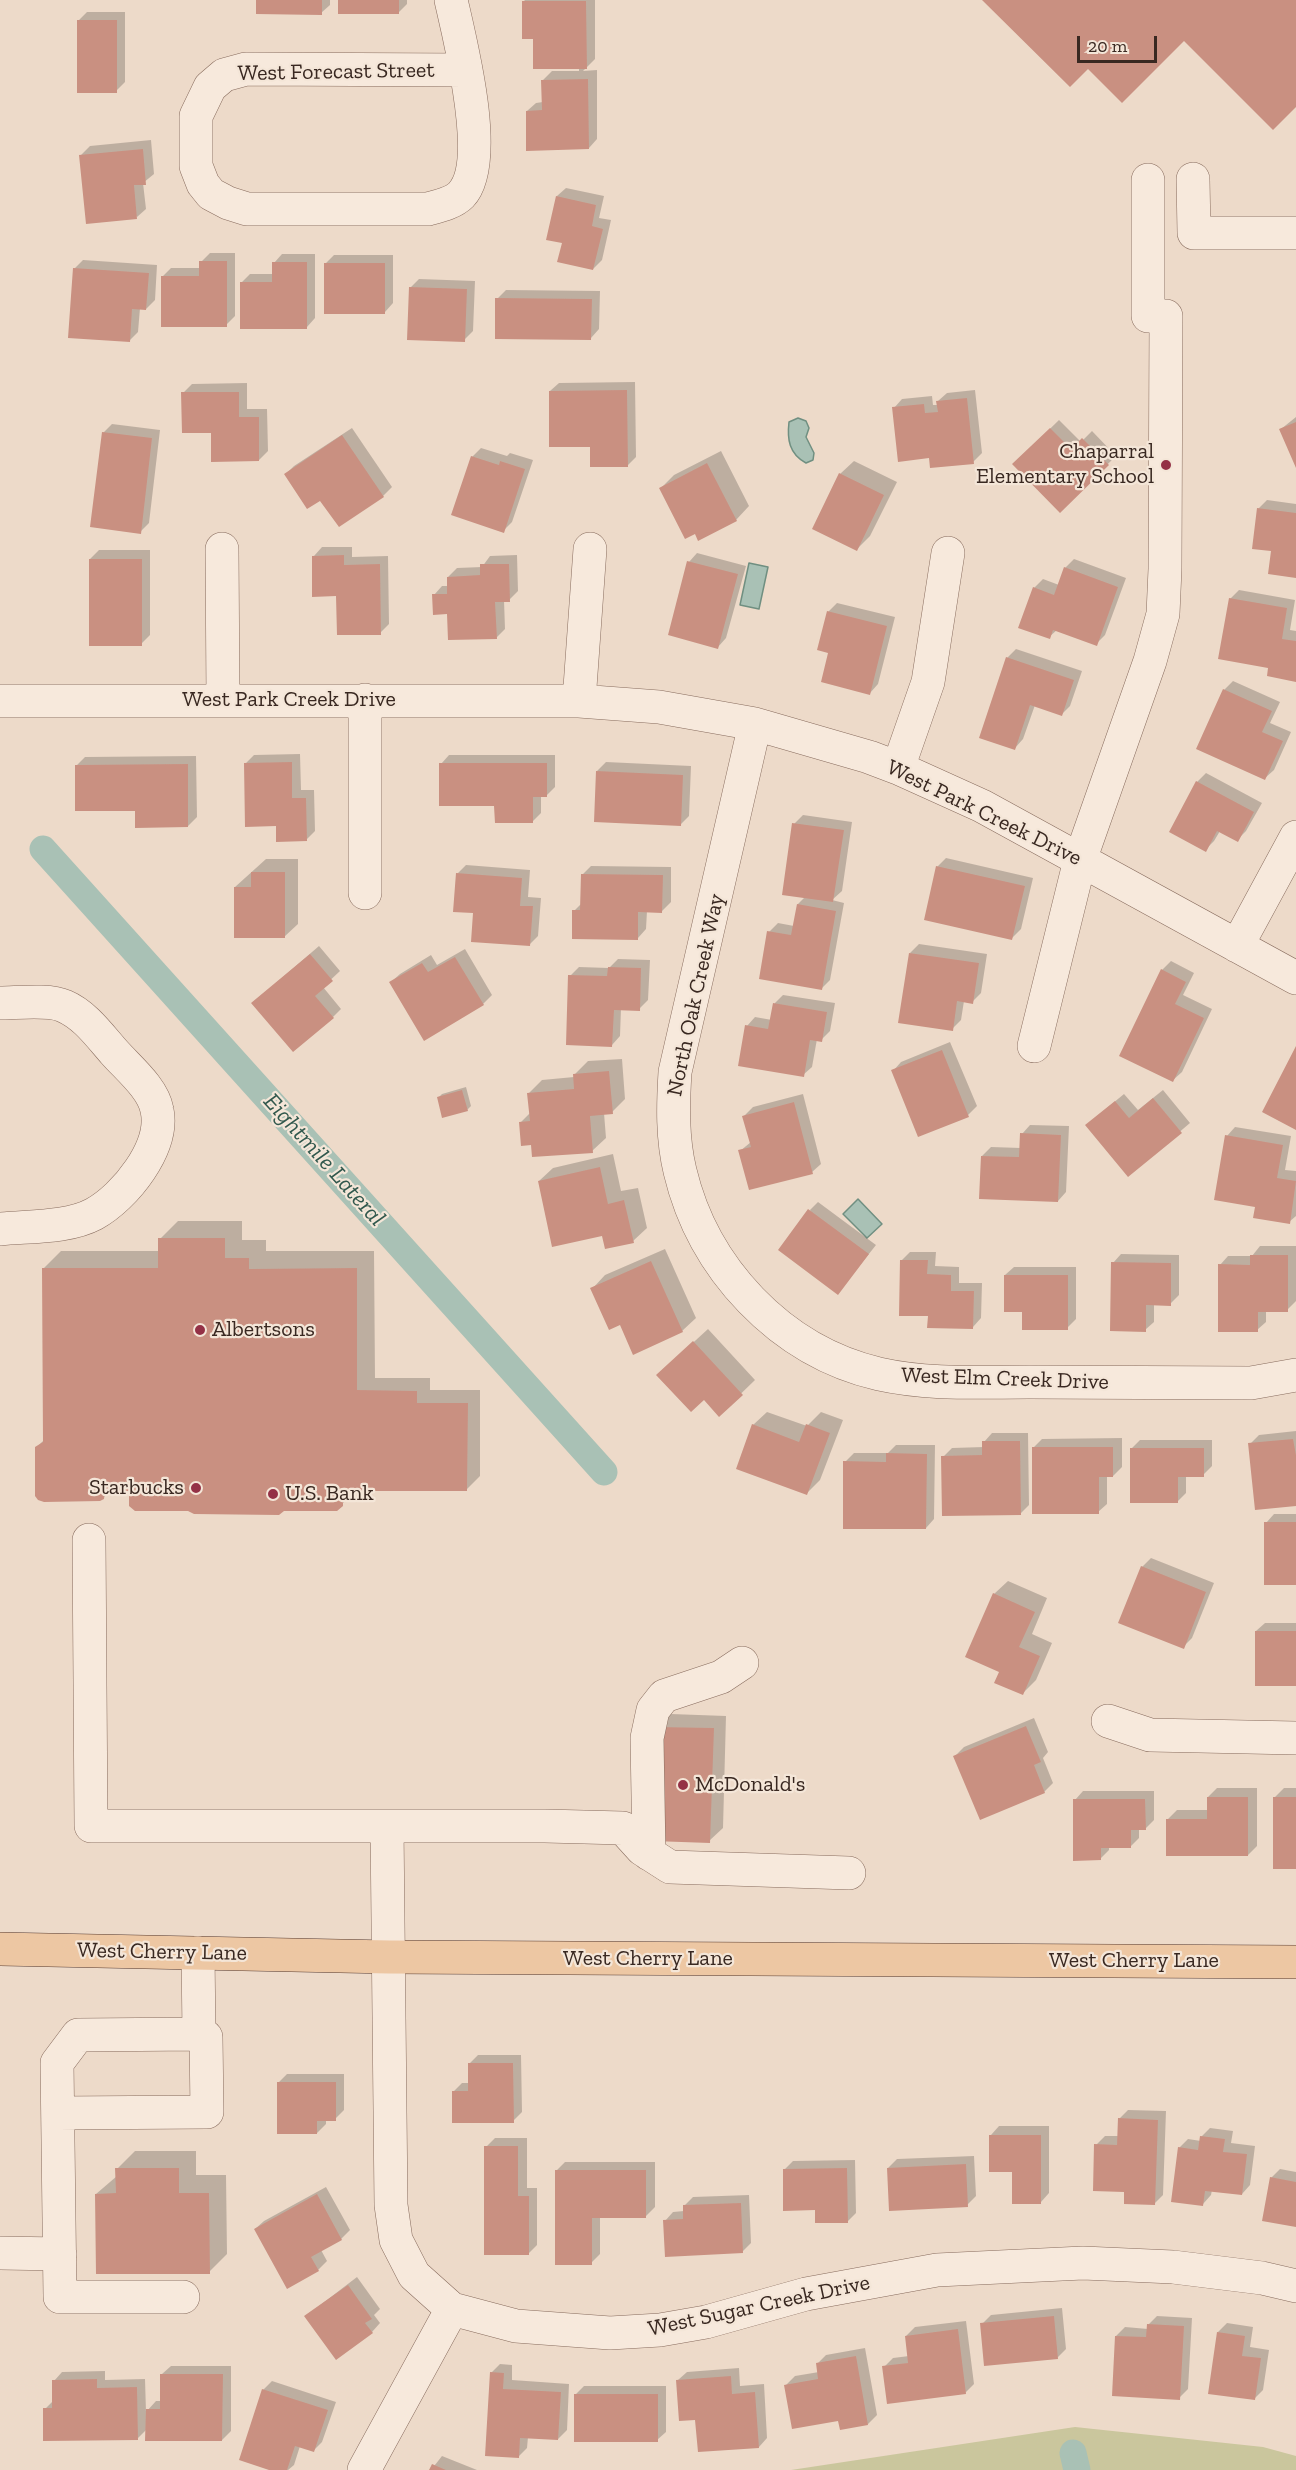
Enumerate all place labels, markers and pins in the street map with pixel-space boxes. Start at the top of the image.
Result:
place label: Chaparral Elementary School [976,439,1154,490]
marker: Chaparral Elementary School [1159,458,1173,472]
place label: Albertsons [212,1317,315,1343]
marker: Albertsons [193,1323,207,1337]
place label: Starbucks [89,1475,184,1501]
marker: Starbucks [189,1481,203,1495]
place label: U.S. Bank [285,1481,374,1507]
marker: U.S. Bank [266,1487,280,1501]
place label: McDonald's [695,1772,805,1798]
marker: McDonald's [676,1778,690,1792]

